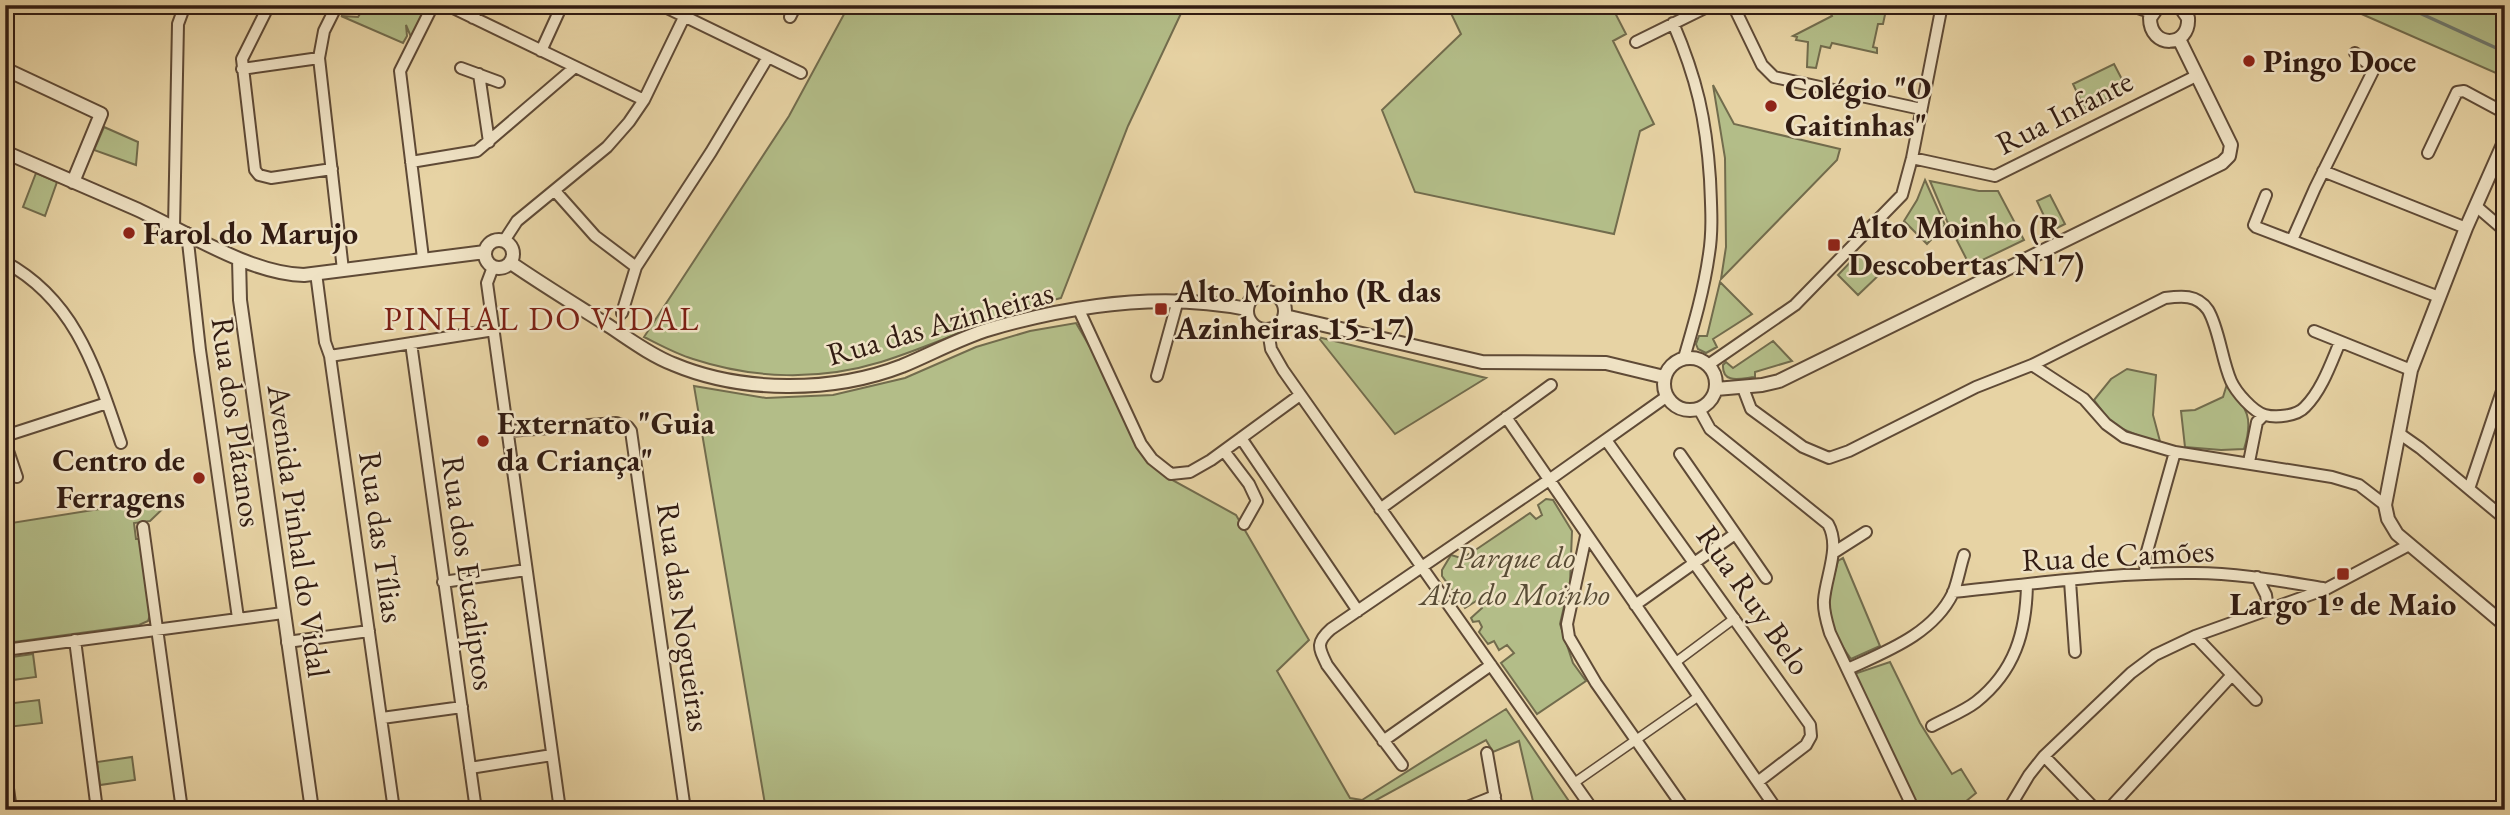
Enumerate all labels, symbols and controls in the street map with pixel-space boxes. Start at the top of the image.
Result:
place label: Pingo Doce [2263,40,2416,82]
marker: Pingo Doce [2241,53,2257,69]
street label: Rua Infante [1988,60,2140,164]
place label: Colégio "O Gaitinhas" [1785,67,1931,146]
marker: Colégio "O Gaitinhas" [1763,98,1779,114]
place label: Alto Moinho (R Descobertas N17) [1847,206,2084,285]
place label: Farol do Marujo [143,212,358,254]
marker: Farol do Marujo [121,225,137,241]
marker: Alto Moinho (R Descobertas N17) [1826,237,1842,253]
place label: Alto Moinho (R das Azinheiras 15-17) [1174,270,1441,349]
street label: Rua das Azinheiras [822,271,1058,375]
district label: PINHAL DO VIDAL [383,297,701,340]
marker: Alto Moinho (R das Azinheiras 15-17) [1153,301,1169,317]
street label: Rua dos Plátanos [201,314,273,530]
street label: Avenida Pinhal do Vidal [258,381,340,680]
place label: Externato "Guia da Criança" [497,402,716,481]
marker: Externato "Guia da Criança" [475,433,491,449]
place label: Centro de Ferragens [52,439,185,518]
street label: Rua das Tílias [349,449,415,625]
street label: Rua dos Eucaliptos [432,453,506,693]
marker: Centro de Ferragens [191,470,207,486]
street label: Rua das Nogueiras [647,500,721,734]
street label: Rua Ruy Belo [1687,517,1821,683]
street label: Rua de Camões [2021,529,2215,581]
park label: Parque do Alto do Moinho [1418,536,1610,615]
marker: Largo 1º de Maio [2335,566,2351,582]
place label: Largo 1º de Maio [2230,583,2456,625]

